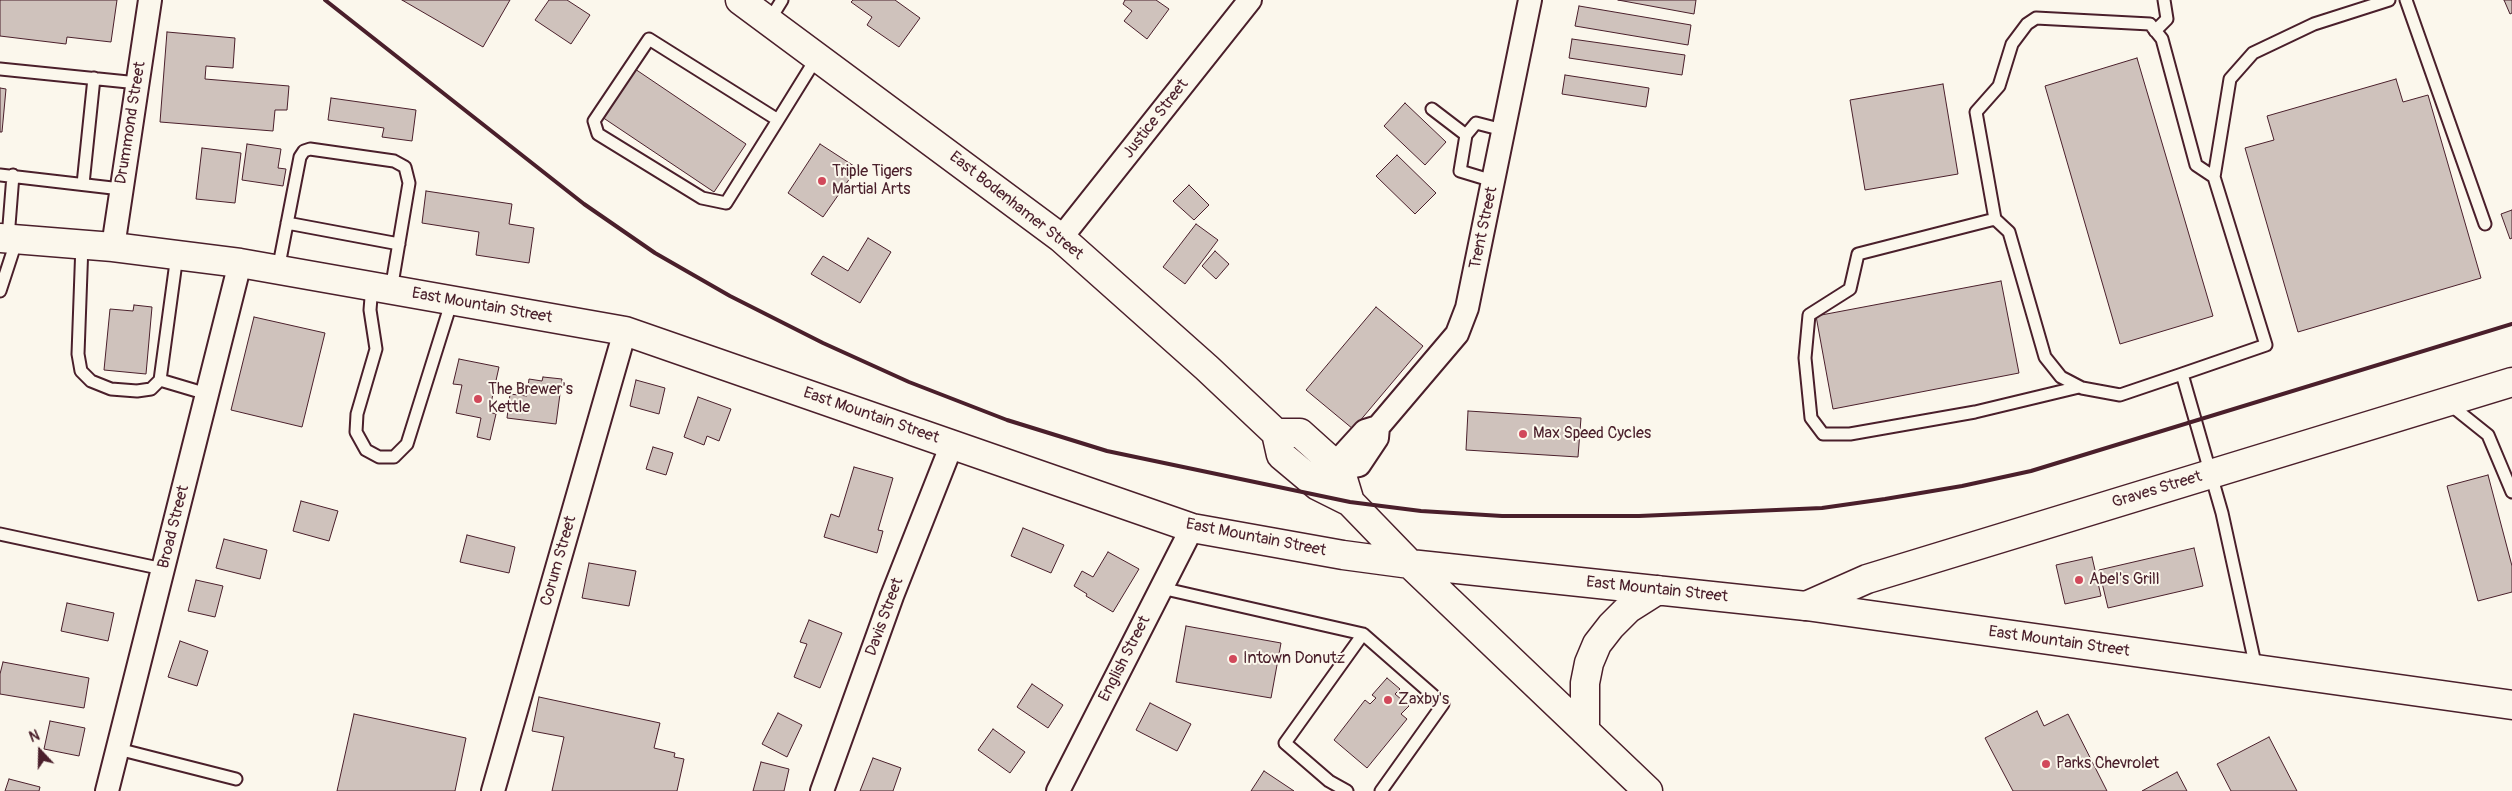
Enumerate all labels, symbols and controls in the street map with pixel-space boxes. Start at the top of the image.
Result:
street label: Drummond Street [112,60,150,186]
street label: Justice Street [1119,76,1193,162]
street label: East Bodenhamer Street [945,148,1087,264]
place label: Triple Tigers Martial Arts [832,162,912,200]
marker: Triple Tigers Martial Arts [816,175,828,187]
street label: Trent Street [1466,185,1502,271]
street label: East Mountain Street [410,284,554,328]
place label: The Brewer's Kettle [488,380,573,418]
street label: East Mountain Street [801,384,941,448]
marker: The Brewer's Kettle [472,393,484,405]
place label: Max Speed Cycles [1533,424,1651,444]
marker: Max Speed Cycles [1517,428,1529,440]
street label: Graves Street [2110,467,2204,513]
street label: Broad Street [154,483,194,571]
street label: Corum Street [537,514,581,608]
street label: East Mountain Street [1184,515,1328,561]
place label: Abel's Grill [2089,570,2160,590]
street label: East Mountain Street [1585,573,1729,607]
marker: Abel's Grill [2073,574,2085,586]
street label: Davis Street [862,575,908,659]
street label: English Street [1095,613,1155,705]
street label: East Mountain Street [1987,623,2131,661]
place label: Intown Donutz [1243,649,1345,669]
marker: Intown Donutz [1227,653,1239,665]
place label: Zaxby's [1398,690,1449,710]
marker: Zaxby's [1382,694,1394,706]
north arrow [15,726,65,776]
text: N [27,727,42,746]
place label: Parks Chevrolet [2056,754,2159,774]
marker: Parks Chevrolet [2040,758,2052,770]

